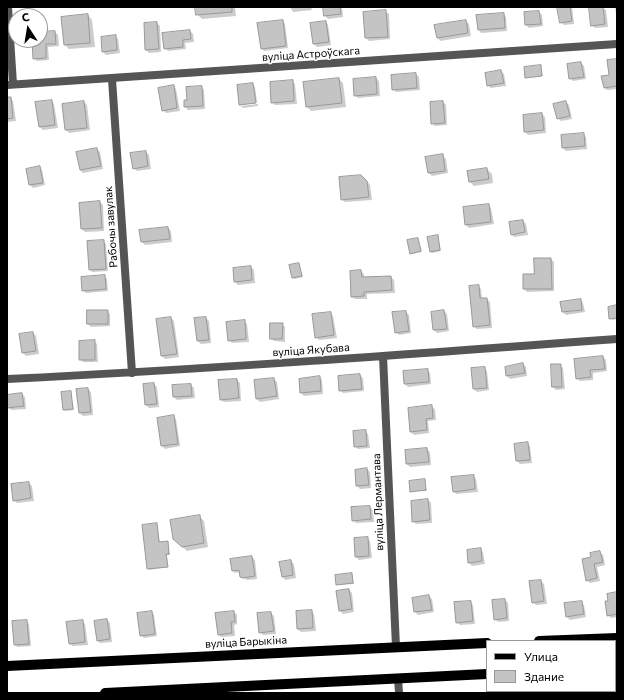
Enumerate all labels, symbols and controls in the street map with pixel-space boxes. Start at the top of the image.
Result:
north arrow [8,8,48,48]
text: С [21,10,31,24]
street label: вуліца Астроўскага [261,44,361,64]
street label: Рабочы завулак [102,186,120,268]
street label: вуліца Якубава [272,341,350,359]
street label: вуліца Лермантава [370,453,386,551]
street label: вуліца Барыкіна [205,633,287,651]
legend [486,640,616,692]
text: Улица [524,649,558,663]
text: Здание [524,669,564,683]

